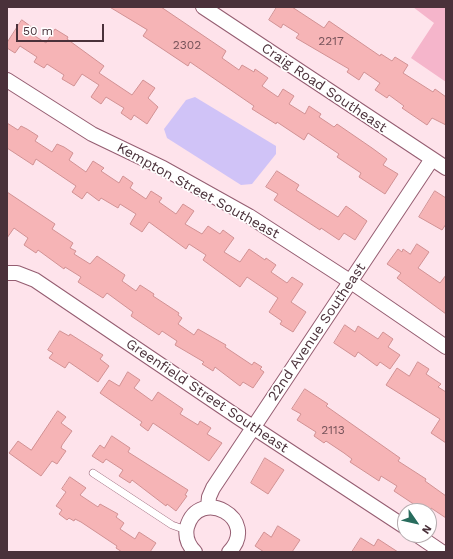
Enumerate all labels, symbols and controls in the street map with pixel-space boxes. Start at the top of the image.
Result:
scale bar [18,16,106,42]
text: 50 m [23,24,53,38]
house number: 2217 [318,34,344,48]
house number: 2302 [173,38,201,52]
street label: Craig Road Southeast [258,40,390,136]
street label: Kempton Street Southeast [114,139,282,243]
street label: 22nd Avenue Southeast [265,260,369,404]
street label: Greenfield Street Southeast [123,335,291,457]
house number: 2113 [321,423,345,437]
north arrow [397,503,437,543]
text: N [419,522,434,536]

